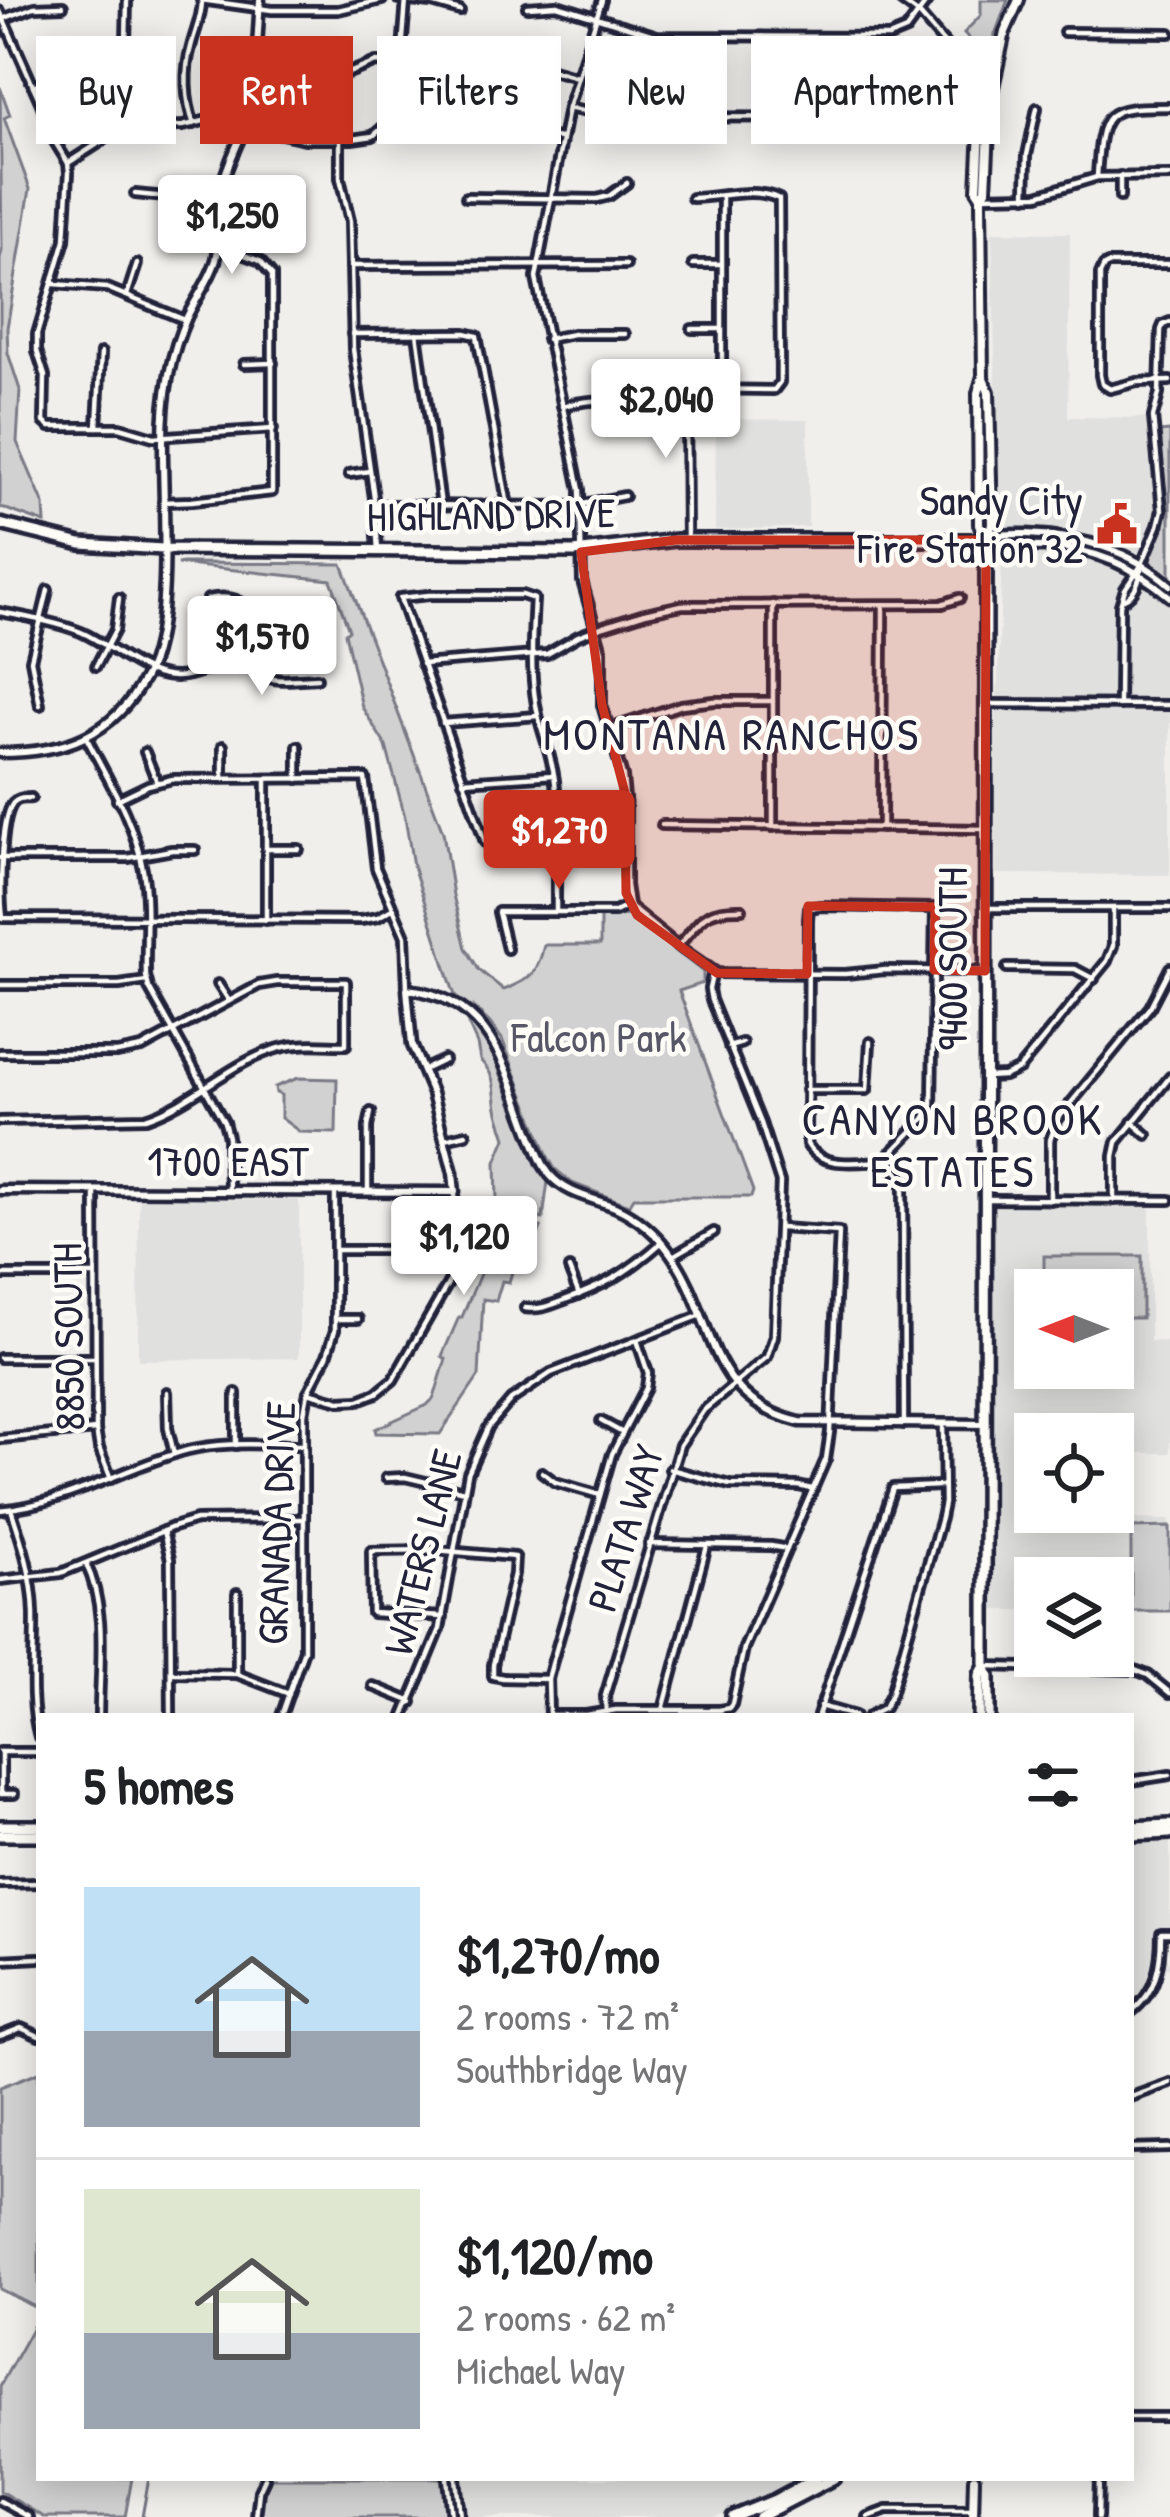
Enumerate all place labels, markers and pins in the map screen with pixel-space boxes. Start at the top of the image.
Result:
pin: $1,250 [134,175,330,277]
pin: $2,040 [568,359,764,461]
place label: Sandy City Fire Station 32 [856,471,1083,576]
public building icon: Sandy City Fire Station 32 [1094,501,1140,547]
pin: $1,570 [164,596,360,698]
pin: $1,270 [461,790,657,892]
pin: $1,120 [366,1196,562,1298]

